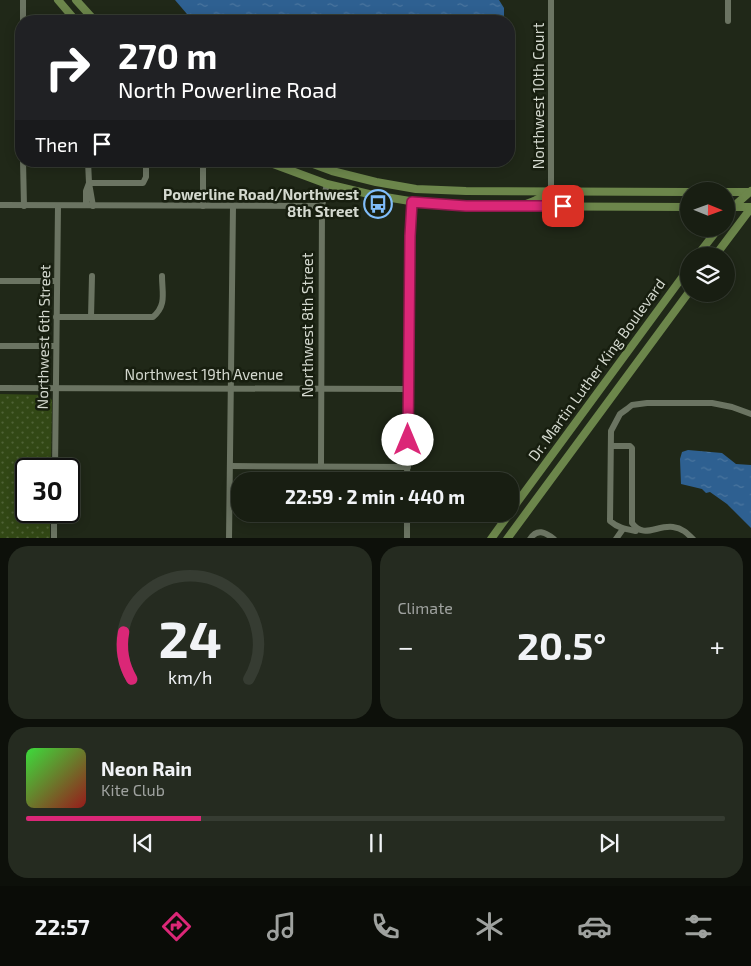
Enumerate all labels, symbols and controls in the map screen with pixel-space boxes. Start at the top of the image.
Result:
street label: Northwest 10th Court [529,22,547,169]
text: 270 m [118,34,217,76]
icon: right [35,35,100,100]
text: North Powerline Road [118,76,337,102]
icon: arrive [88,130,116,158]
text: Then [35,133,78,156]
north arrow [680,182,735,238]
map controls [680,182,735,302]
place label: Powerline Road/Northwest 8th Street [163,185,359,220]
pin [542,185,584,227]
bus stop icon: Powerline Road/Northwest 8th Street [363,189,393,219]
icon: arrive [549,192,577,220]
button: layers [680,247,735,302]
street label: Northwest 8th Street [298,252,316,398]
street label: Northwest 6th Street [33,264,53,409]
street label: Dr. Martin Luther King Boulevard [524,275,668,464]
street label: Northwest 19th Avenue [125,365,283,383]
position arrow [381,413,433,465]
speed limit sign: 30 [15,458,80,523]
text: 22:59 · 2 min · 440 m [285,485,465,508]
text: Climate [398,598,453,617]
text: 24 [158,606,221,668]
text: 20.5° [517,622,606,668]
text: − [398,629,414,663]
text: + [710,629,725,663]
text: km/h [168,666,212,688]
text: Neon Rain [101,757,192,780]
text: Kite Club [101,780,165,799]
icon: previous [129,829,157,857]
icon: pause [362,829,390,857]
icon: next [595,829,623,857]
icon: directions [159,909,194,944]
icon: music [264,909,299,944]
icon: phone [368,909,403,944]
icon: climate [472,909,507,944]
icon: car [577,909,612,944]
icon: filters [681,909,716,944]
text: 22:57 [35,913,90,939]

